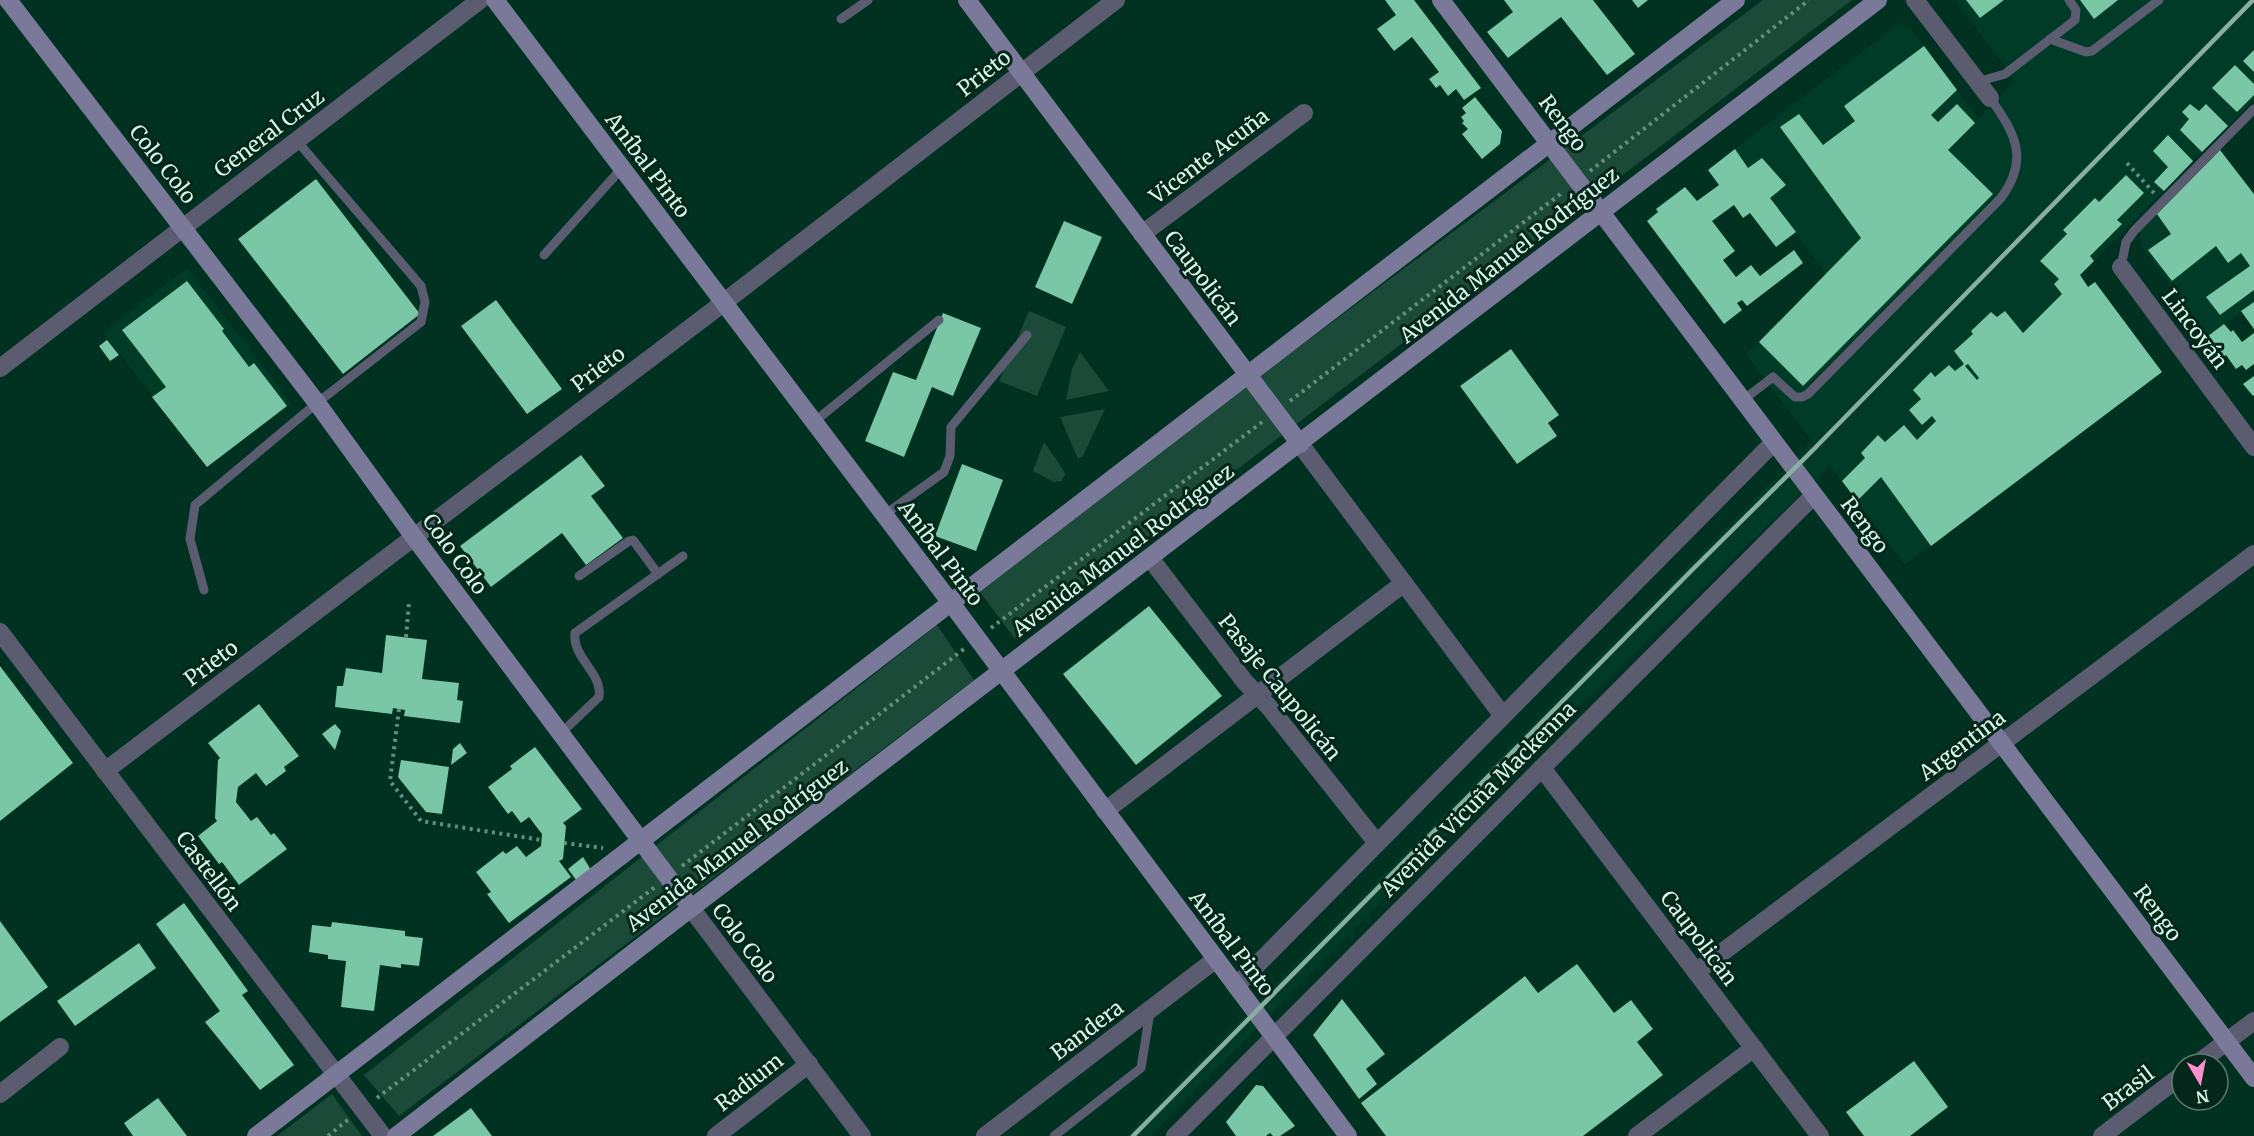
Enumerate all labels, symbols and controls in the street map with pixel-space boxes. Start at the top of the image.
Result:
street label: Prieto [952,44,1016,102]
street label: General Cruz [208,83,330,183]
street label: Rengo [1533,89,1593,157]
street label: Vicente Acuña [1143,102,1274,210]
street label: Aníbal Pinto [599,106,696,223]
street label: Colo Colo [124,119,202,209]
street label: Avenida Manuel Rodríguez [1393,161,1624,350]
street label: Caupolicán [1158,225,1248,331]
street label: Lincoyán [2156,284,2234,374]
street label: Prieto [566,340,630,398]
street label: Avenida Manuel Rodríguez [1006,458,1239,643]
street label: Rengo [1835,491,1895,559]
street label: Aníbal Pinto [892,494,989,611]
street label: Colo Colo [417,508,493,600]
street label: Pasaje Caupolicán [1213,608,1347,766]
street label: Prieto [179,634,243,692]
street label: Avenida Vicuña Mackenna [1374,696,1581,903]
street label: Argentina [1913,704,2011,787]
street label: Avenida Manuel Rodríguez [620,753,853,938]
street label: Castellón [170,826,248,916]
street label: Rengo [2128,879,2188,947]
street label: Aníbal Pinto [1183,884,1280,1001]
street label: Caupolicán [1654,885,1744,991]
street label: Colo Colo [706,898,784,988]
street label: Bandera [1045,994,1129,1066]
street label: Radium [709,1047,789,1117]
north arrow [2170,1052,2230,1112]
street label: Brasil [2097,1059,2160,1116]
text: N [2194,1086,2211,1108]

